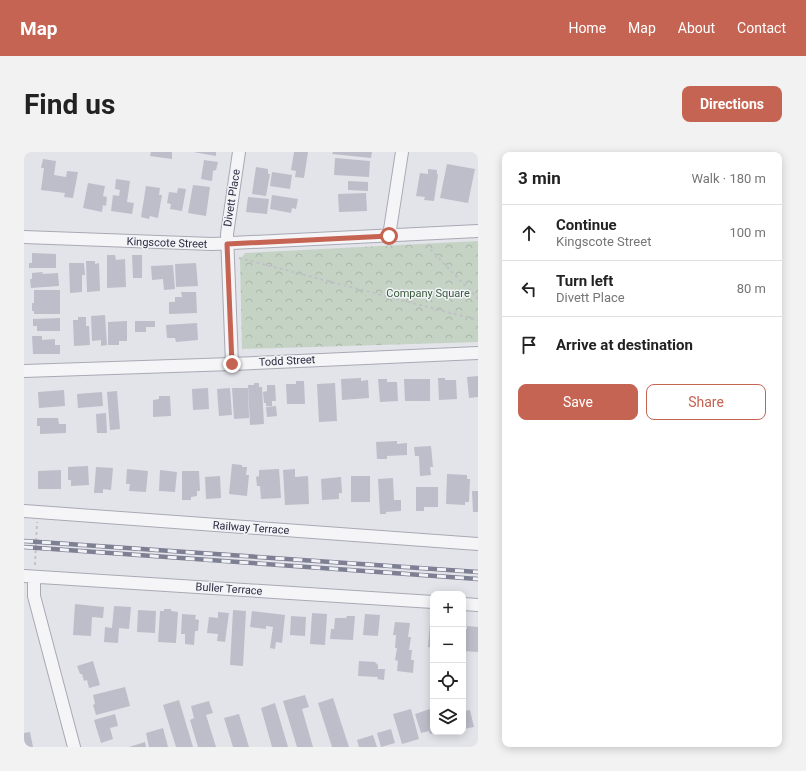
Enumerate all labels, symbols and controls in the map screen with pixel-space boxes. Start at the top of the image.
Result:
text: Map [20,17,58,40]
text: Home [568,20,606,36]
text: Map [628,20,656,36]
text: About [678,20,715,36]
text: Contact [737,20,786,36]
button: Directions [682,86,782,122]
text: Find us [24,88,115,121]
street label: Divett Place [221,168,243,228]
text: 3 min [518,168,561,188]
text: Walk · 180 m [691,171,766,186]
text: Continue [556,216,617,234]
icon: ahead [518,222,540,244]
text: 100 m [729,225,766,240]
route start [380,227,398,245]
text: Kingscote Street [556,234,651,249]
street label: Kingscote Street [126,235,208,251]
text: Turn left [556,272,613,290]
icon: left [518,278,540,300]
text: 80 m [737,281,766,296]
park label: Company Square [386,287,470,300]
text: Divett Place [556,290,625,305]
icon: arrive [518,334,540,356]
text: Arrive at destination [556,336,693,354]
street label: Todd Street [258,353,316,369]
route end [223,355,241,373]
button: Save [518,384,638,420]
button: Share [646,384,766,420]
street label: Railway Terrace [212,519,290,537]
street label: Buller Terrace [195,580,263,598]
map controls [430,591,466,735]
button: + [430,591,466,627]
button: − [430,627,466,663]
button: locate [430,663,466,699]
button: layers [430,699,466,735]

